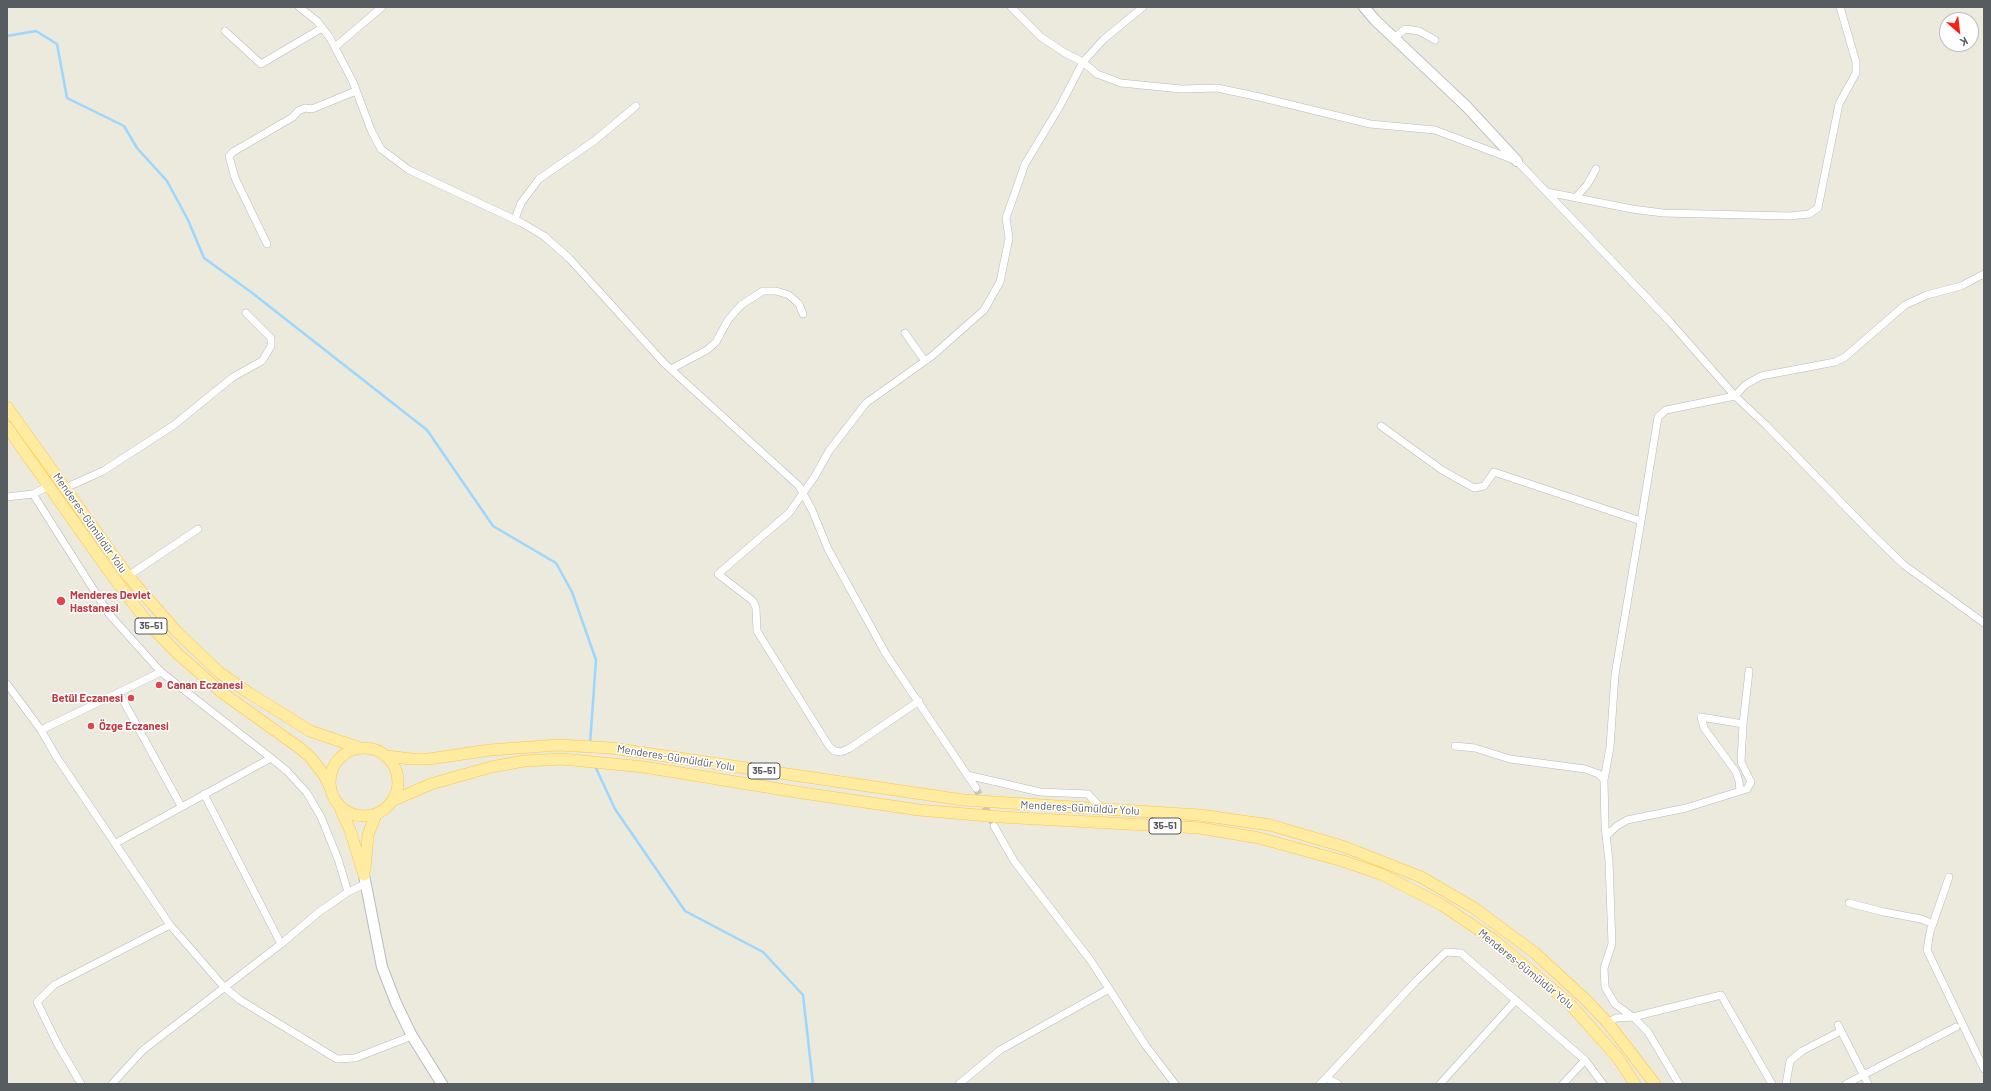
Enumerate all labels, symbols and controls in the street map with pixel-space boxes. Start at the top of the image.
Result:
north arrow [1939,12,1979,52]
text: K [1958,35,1970,50]
street label: Menderes-Gümüldür Yolu [50,470,130,576]
place label: Menderes Devlet Hastanesi [70,588,151,614]
marker: Menderes Devlet Hastanesi [55,595,67,607]
road number: 35-51 [135,618,167,634]
place label: Canan Eczanesi [167,678,243,692]
marker: Canan Eczanesi [154,680,164,690]
place label: Betül Eczanesi [52,691,123,705]
marker: Betül Eczanesi [126,693,136,703]
place label: Özge Eczanesi [99,719,169,733]
marker: Özge Eczanesi [86,721,96,731]
street label: Menderes-Gümüldür Yolu [616,742,736,774]
road number: 35-51 [748,763,780,779]
street label: Menderes-Gümüldür Yolu [1020,798,1140,818]
road number: 35-51 [1149,818,1181,834]
street label: Menderes-Gümüldür Yolu [1476,926,1576,1012]

